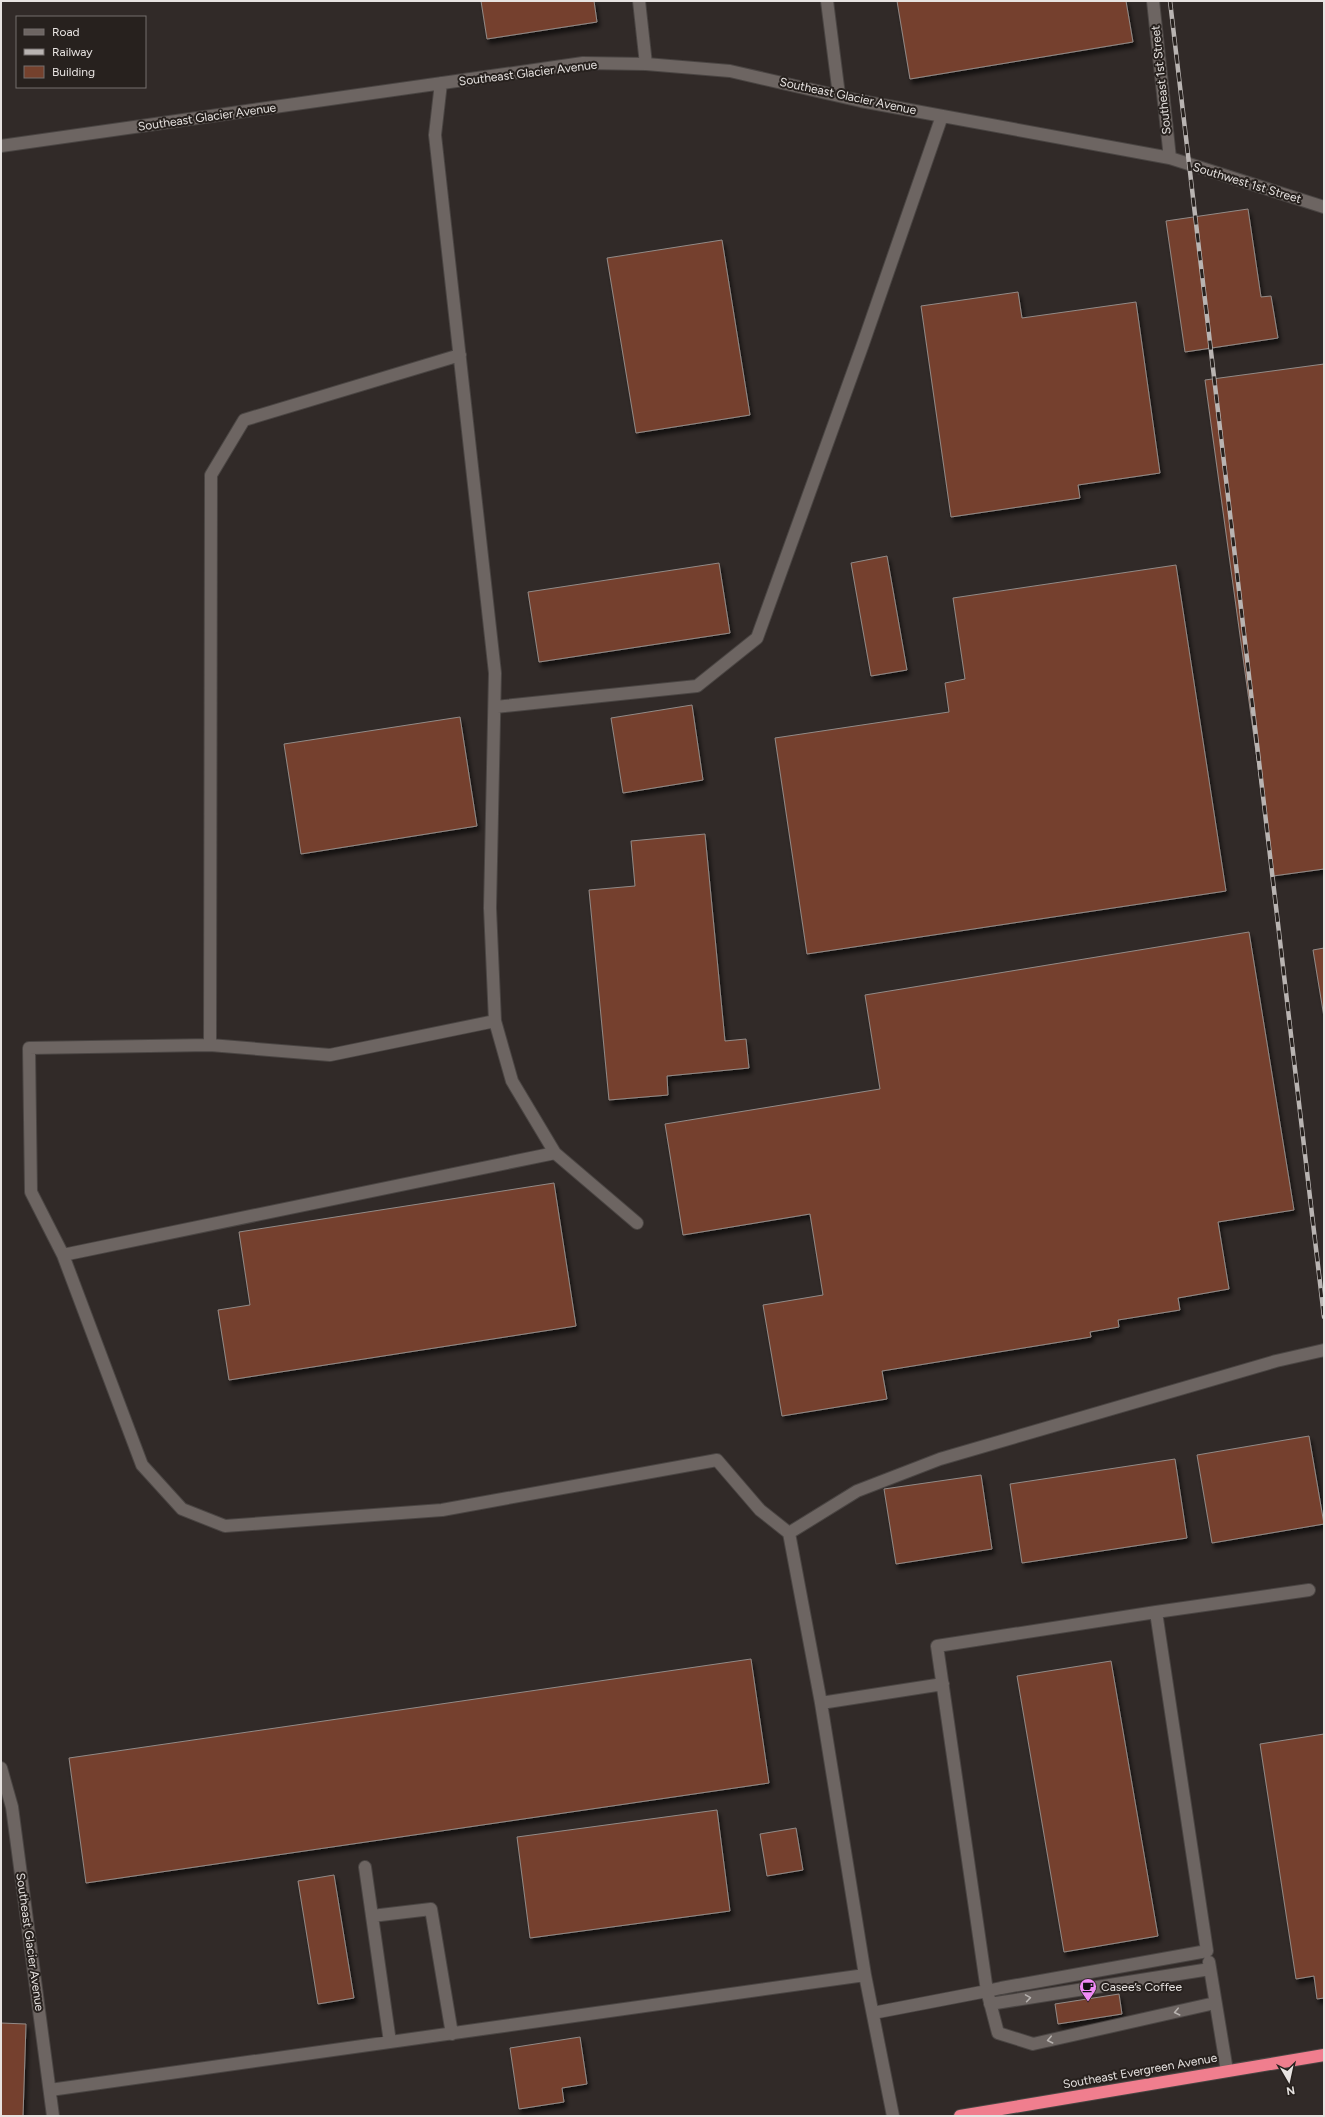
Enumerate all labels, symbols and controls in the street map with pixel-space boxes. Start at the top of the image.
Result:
legend [16,16,146,88]
street label: Southeast 1st Street [1148,24,1174,135]
text: Road [52,25,80,39]
text: Railway [52,45,93,59]
street label: Southeast Glacier Avenue [458,58,598,88]
text: Building [52,65,95,79]
street label: Southeast Glacier Avenue [778,75,918,117]
street label: Southeast Glacier Avenue [137,100,277,134]
street label: Southwest 1st Street [1191,160,1303,206]
street label: Southeast Glacier Avenue [13,1872,47,2012]
cafe icon: Casee’s Coffee [1078,1977,1098,2002]
place label: Casee’s Coffee [1101,1980,1182,1994]
one-way arrow [1025,1994,1031,2003]
one-way arrow [1173,2007,1180,2015]
one-way arrow [1047,2035,1053,2043]
street label: Southeast Evergreen Avenue [1062,2050,1219,2091]
north arrow [1269,2061,1309,2101]
text: N [1285,2083,1296,2097]

